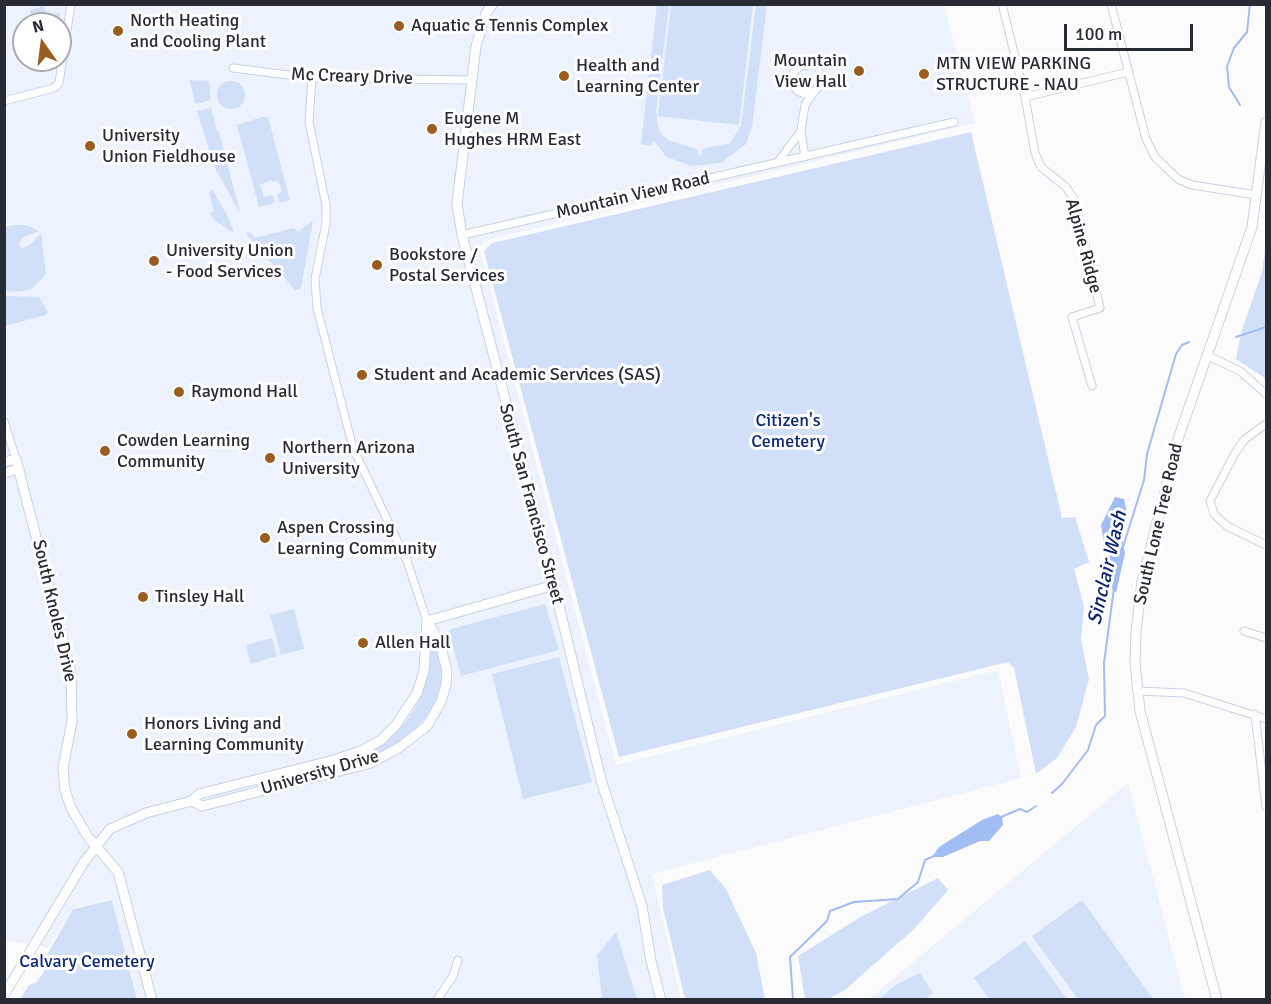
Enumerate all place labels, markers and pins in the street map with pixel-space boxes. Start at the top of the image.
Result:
place label: North Heating and Cooling Plant [130,10,266,52]
place label: Aquatic & Tennis Complex [411,15,608,37]
marker: Aquatic & Tennis Complex [392,19,406,33]
marker: North Heating and Cooling Plant [111,24,125,38]
place label: Mountain View Hall [773,50,847,92]
place label: MTN VIEW PARKING STRUCTURE - NAU [936,53,1091,96]
place label: Health and Learning Center [576,55,699,98]
marker: Mountain View Hall [852,64,866,78]
marker: MTN VIEW PARKING STRUCTURE - NAU [917,67,931,81]
marker: Health and Learning Center [557,69,571,83]
place label: Eugene M Hughes HRM East [444,108,581,150]
marker: Eugene M Hughes HRM East [425,122,439,136]
place label: University Union Fieldhouse [102,125,236,168]
marker: University Union Fieldhouse [83,139,97,153]
place label: University Union - Food Services [166,240,294,282]
place label: Bookstore / Postal Services [389,244,505,286]
marker: University Union - Food Services [147,254,161,268]
marker: Bookstore / Postal Services [370,258,384,272]
place label: Student and Academic Services (SAS) [374,364,661,386]
marker: Student and Academic Services (SAS) [355,368,369,382]
place label: Raymond Hall [191,381,298,403]
marker: Raymond Hall [172,385,186,399]
place label: Cowden Learning Community [117,430,250,472]
place label: Northern Arizona University [282,437,415,480]
marker: Cowden Learning Community [98,444,112,458]
marker: Northern Arizona University [263,451,277,465]
place label: Aspen Crossing Learning Community [277,517,437,560]
marker: Aspen Crossing Learning Community [258,531,272,545]
place label: Tinsley Hall [155,586,244,608]
marker: Tinsley Hall [136,590,150,604]
place label: Allen Hall [375,632,450,654]
marker: Allen Hall [356,636,370,650]
place label: Honors Living and Learning Community [144,713,304,756]
marker: Honors Living and Learning Community [125,727,139,741]

